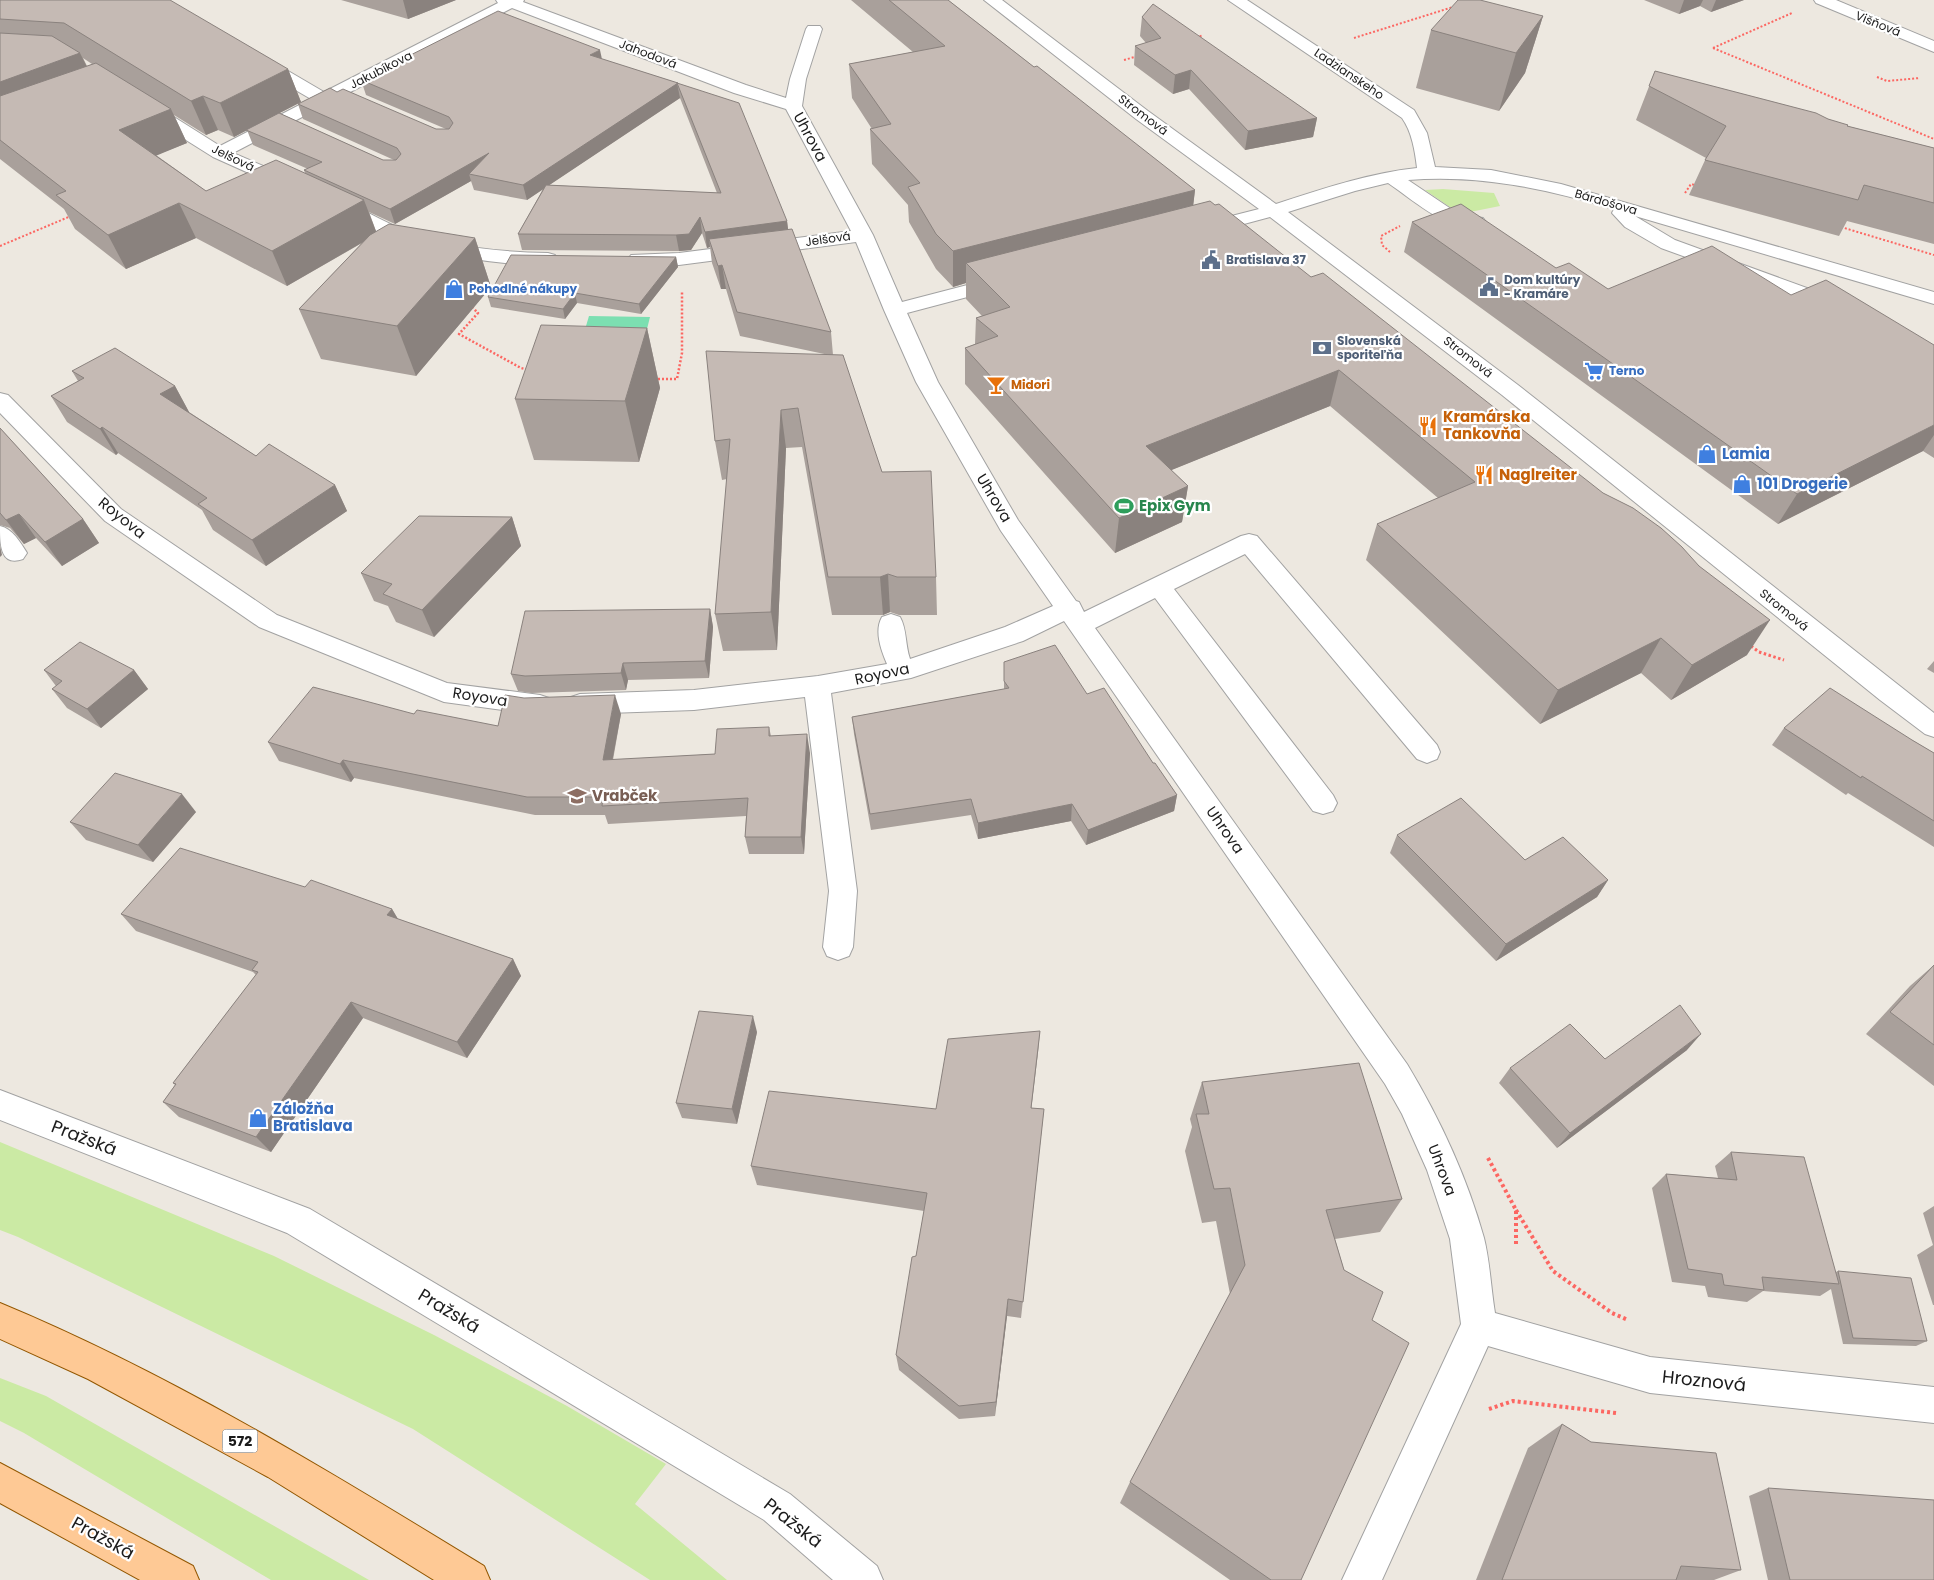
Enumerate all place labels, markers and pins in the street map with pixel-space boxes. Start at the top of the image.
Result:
public building icon: Bratislava 37 [1200,249,1222,271]
place label: Bratislava 37 [1226,251,1306,268]
place label: Dom kultúry - Kramáre [1504,271,1581,302]
public building icon: Dom kultúry - Kramáre [1478,276,1500,298]
shop icon: Pohodlné nákupy [443,278,465,300]
place label: Pohodlné nákupy [469,280,577,297]
place label: Slovenská sporiteľňa [1337,332,1402,363]
bank icon: Slovenská sporiteľňa [1311,337,1333,359]
supermarket icon: Terno [1583,360,1605,382]
place label: Terno [1609,362,1645,379]
bar icon: Midori [985,374,1007,396]
place label: Midori [1011,376,1050,393]
place label: Kramárska Tankovňa [1443,406,1530,444]
restaurant icon: Kramárska Tankovňa [1417,415,1439,437]
shop icon: Lamia [1696,443,1718,465]
place label: Lamia [1722,443,1770,464]
restaurant icon: Naglreiter [1473,464,1495,486]
place label: Naglreiter [1499,464,1577,485]
shop icon: 101 Drogerie [1731,473,1753,495]
place label: 101 Drogerie [1757,473,1848,494]
sports icon: Epix Gym [1113,495,1135,517]
place label: Epix Gym [1139,495,1211,516]
school or university icon: Vrabček [566,785,588,807]
place label: Vrabček [592,785,658,806]
place label: Záložňa Bratislava [273,1098,353,1136]
shop icon: Záložňa Bratislava [247,1107,269,1129]

